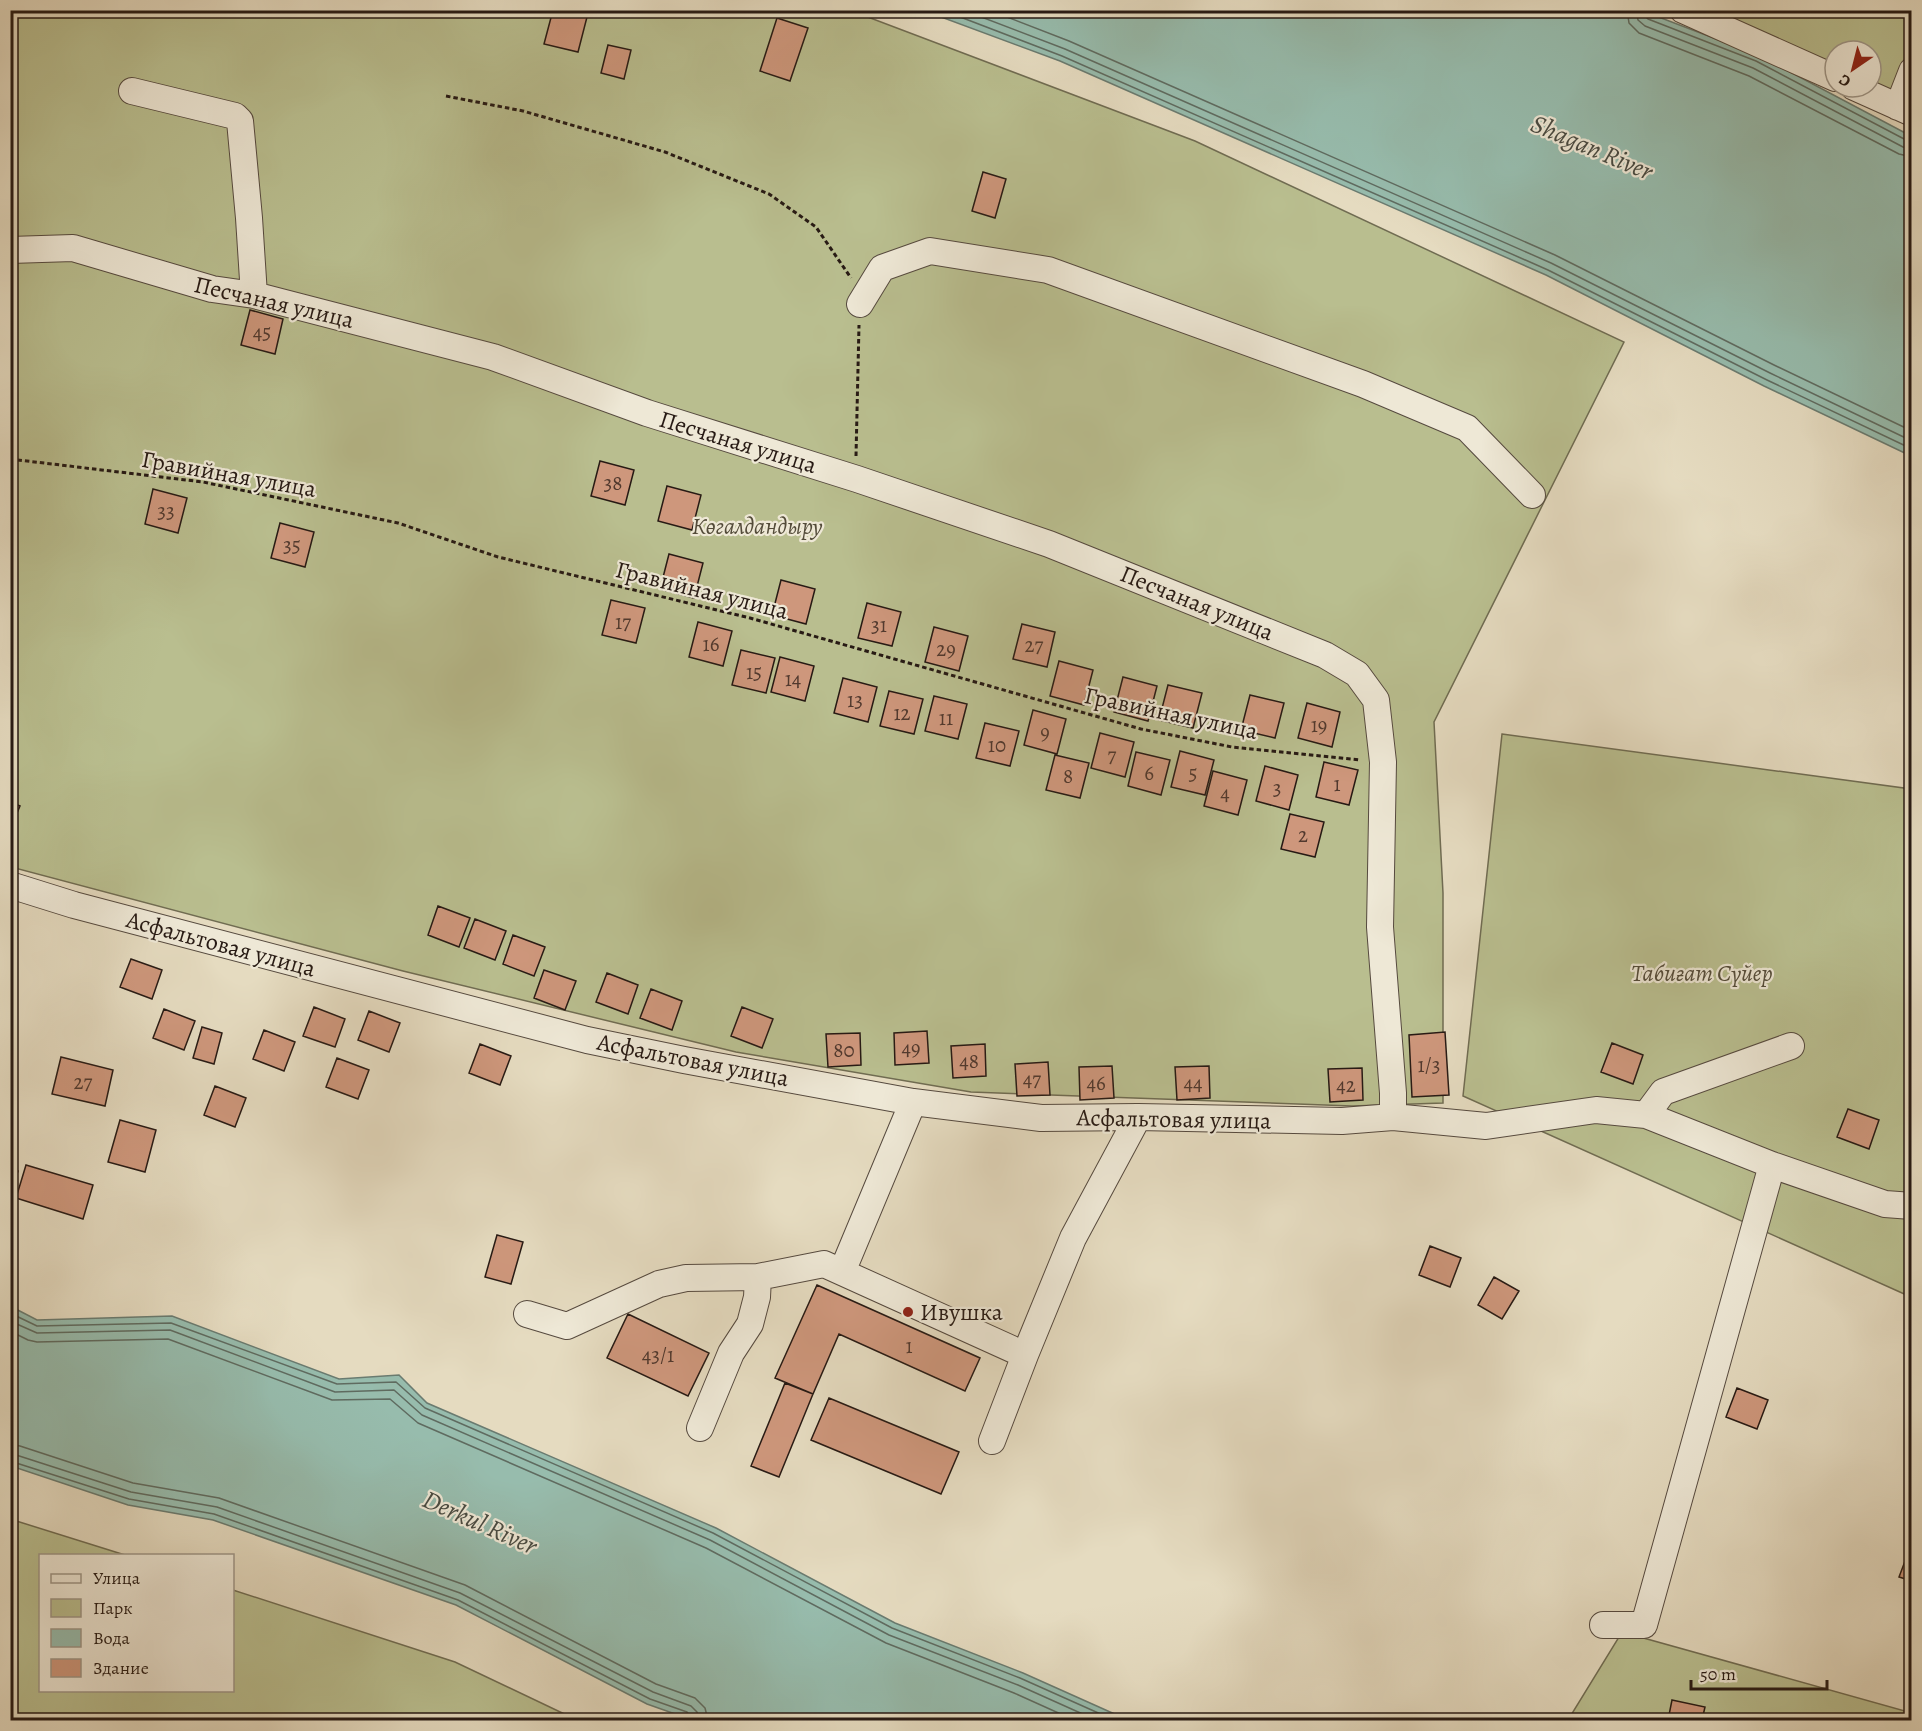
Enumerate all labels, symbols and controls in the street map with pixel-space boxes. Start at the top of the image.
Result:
north arrow [1823,39,1883,99]
text: С [1835,69,1855,92]
water label: Shagan River [1526,106,1659,189]
street label: Песчаная улица [191,268,357,336]
house number: 45 [253,318,271,346]
street label: Песчаная улица [655,403,821,481]
street label: Гравийная улица [139,443,319,505]
house number: 38 [604,469,622,497]
house number: 33 [157,497,175,525]
park label: Көгалдандыру [692,510,822,542]
house number: 35 [283,531,301,559]
street label: Гравийная улица [612,553,792,627]
street label: Песчаная улица [1115,558,1279,648]
house number: 17 [615,608,631,636]
house number: 31 [871,611,887,639]
house number: 16 [703,630,720,658]
house number: 27 [1025,631,1044,659]
house number: 29 [936,635,956,663]
house number: 15 [746,658,762,686]
house number: 14 [785,665,801,693]
street label: Гравийная улица [1081,679,1261,747]
house number: 13 [847,686,863,714]
house number: 12 [893,699,911,727]
house number: 11 [939,704,953,732]
house number: 19 [1311,711,1327,739]
house number: 9 [1040,718,1050,746]
house number: 10 [988,731,1006,759]
house number: 7 [1108,741,1117,769]
house number: 6 [1144,759,1154,787]
house number: 5 [1188,759,1198,787]
house number: 8 [1063,762,1073,790]
house number: 1 [1333,770,1341,798]
house number: 3 [1273,774,1281,802]
house number: 4 [1220,779,1230,807]
house number: 2 [1298,821,1308,849]
street label: Асфальтовая улица [122,903,319,985]
park label: Табиғат Сүйер [1631,957,1773,989]
street label: Асфальтовая улица [593,1026,792,1094]
house number: 49 [901,1034,921,1062]
house number: 80 [833,1036,855,1064]
house number: 48 [959,1047,979,1075]
house number: 1/3 [1418,1051,1440,1079]
house number: 47 [1023,1065,1041,1093]
house number: 27 [74,1068,93,1096]
house number: 46 [1086,1069,1106,1097]
house number: 44 [1183,1069,1203,1097]
house number: 42 [1336,1071,1356,1099]
street label: Асфальтовая улица [1075,1101,1272,1137]
place label: Ивушка [920,1296,1003,1328]
marker: Ивушка [901,1305,915,1319]
house number: 1 [905,1332,913,1360]
house number: 43/1 [642,1341,674,1369]
water label: Derkul River [417,1482,543,1564]
legend [39,1554,234,1692]
text: Улица [93,1566,141,1590]
text: Парк [93,1596,133,1620]
text: Вода [93,1626,131,1650]
scale bar [1691,1653,1828,1691]
text: Здание [93,1656,149,1680]
text: 50 m [1700,1662,1736,1686]

